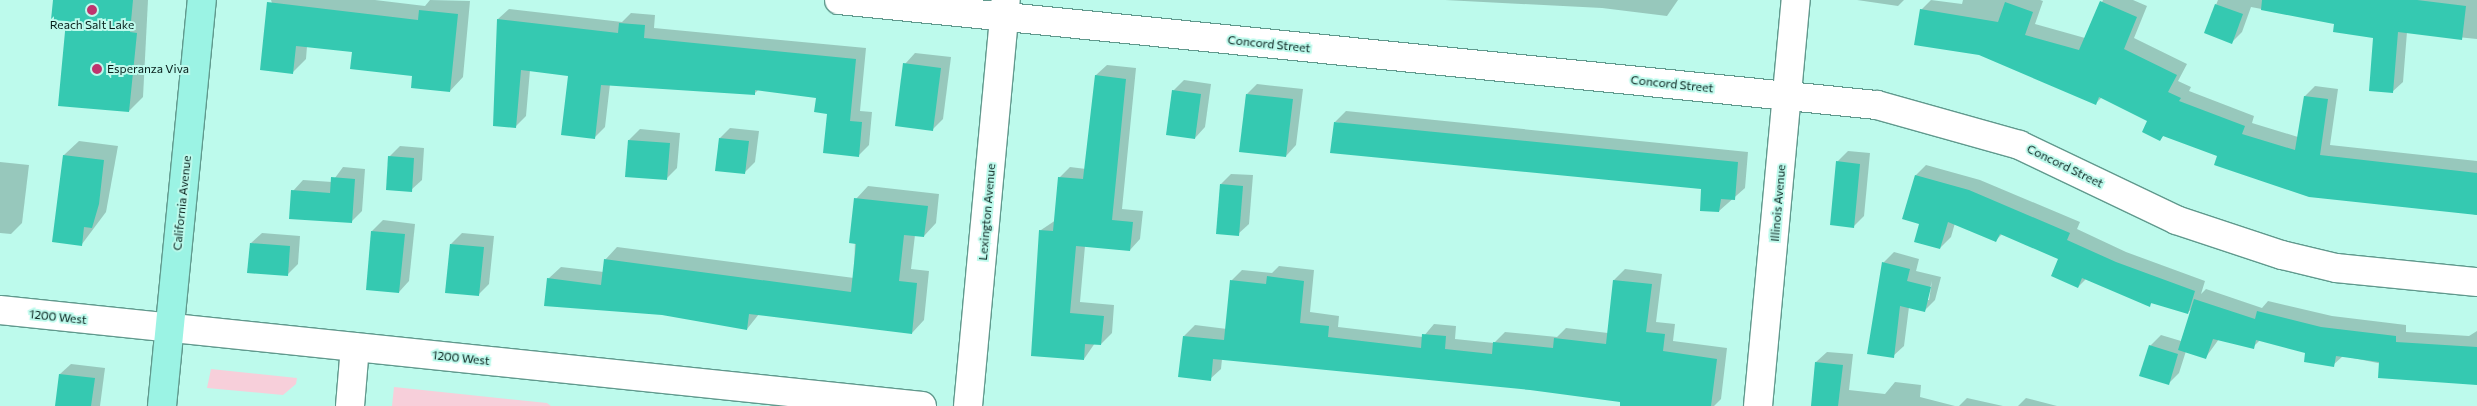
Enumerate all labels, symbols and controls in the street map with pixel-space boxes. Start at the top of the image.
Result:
marker: Reach Salt Lake [86,4,98,16]
place label: Reach Salt Lake [50,18,134,32]
street label: Concord Street [1227,32,1311,56]
place label: Esperanza Viva [107,62,189,76]
marker: Esperanza Viva [91,63,103,75]
street label: Concord Street [1630,72,1714,96]
street label: Concord Street [2024,141,2106,191]
street label: California Avenue [170,155,194,251]
street label: Lexington Avenue [976,163,998,261]
street label: Illinois Avenue [1767,164,1789,242]
street label: 1200 West [29,307,87,327]
street label: 1200 West [432,348,490,368]

